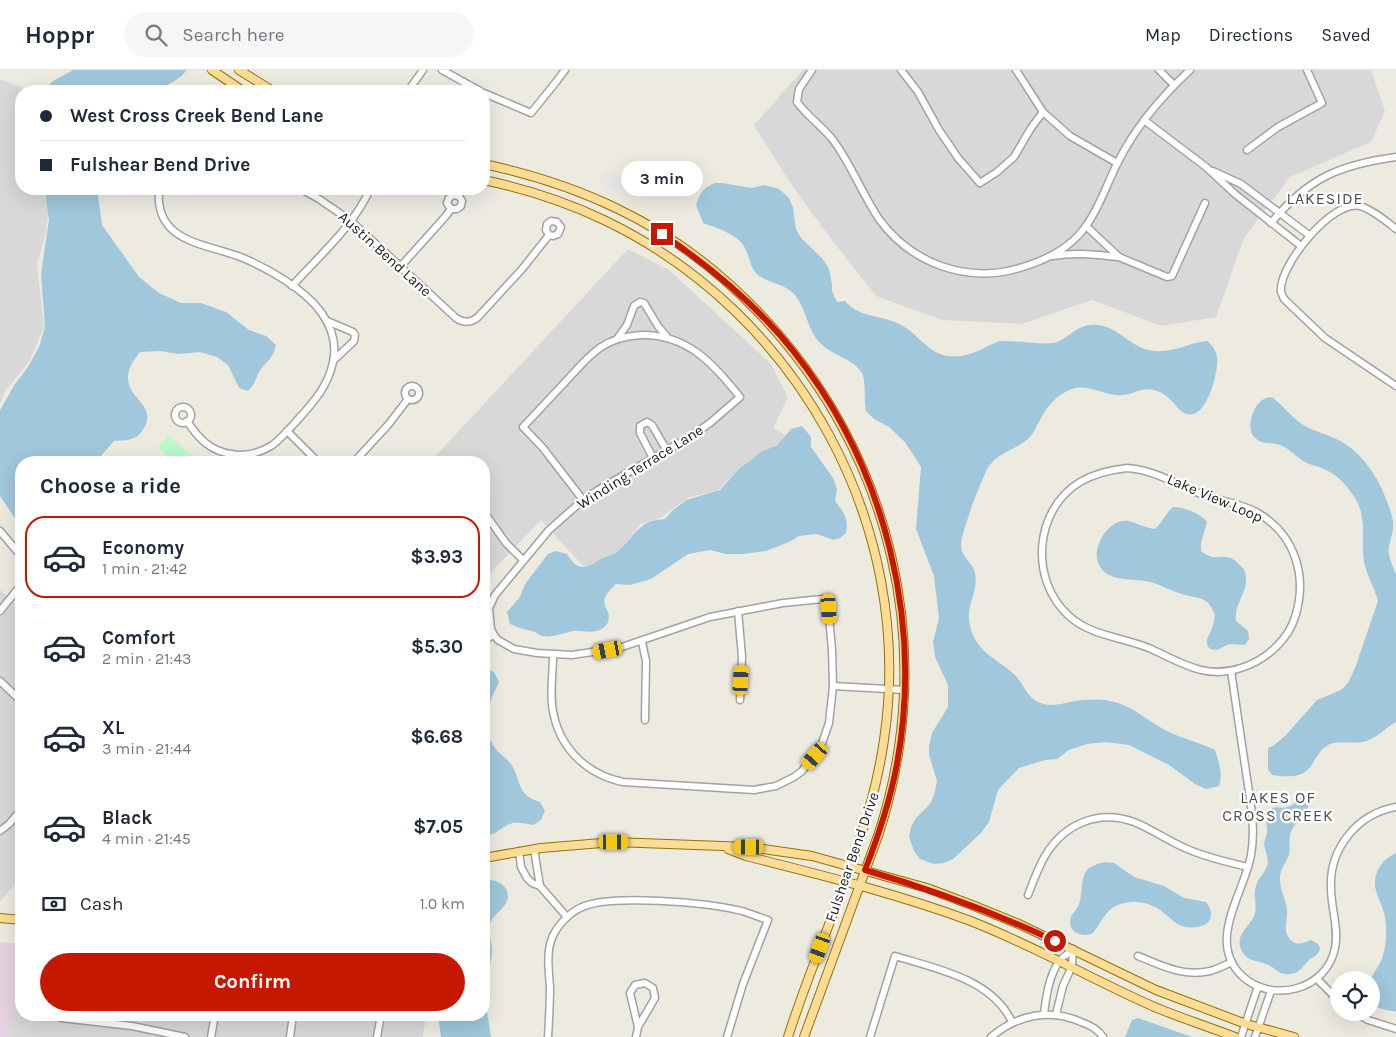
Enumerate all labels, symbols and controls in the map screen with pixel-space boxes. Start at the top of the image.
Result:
search box [124,12,474,57]
text: Hoppr [25,21,94,49]
icon: search [142,21,170,49]
text: Search here [182,24,284,46]
text: Map [1145,24,1181,46]
text: Directions [1209,24,1293,46]
text: Saved [1321,24,1371,46]
text: West Cross Creek Bend Lane [70,105,324,127]
text: Fulshear Bend Drive [70,154,250,176]
callout: 3 min [621,161,703,196]
text: 3 min [640,169,684,188]
district label: LAKESIDE [1286,189,1364,208]
street label: Austin Bend Lane [335,208,435,300]
route end [651,223,673,245]
street label: Winding Terrace Lane [573,421,707,513]
street label: Lake View Loop [1164,470,1266,526]
text: Choose a ride [40,473,181,499]
icon: car [42,535,87,580]
text: Economy [102,537,184,559]
text: $3.93 [411,546,463,568]
text: 1 min · 21:42 [102,559,187,578]
car [820,594,837,624]
icon: car [42,625,87,670]
text: Comfort [102,627,176,649]
text: $5.30 [411,636,463,658]
car [591,640,624,660]
text: 2 min · 21:43 [102,649,192,668]
car [732,665,749,695]
icon: car [42,715,87,760]
text: XL [102,717,124,739]
text: $6.68 [410,726,463,748]
text: 3 min · 21:44 [102,739,191,758]
car [799,740,830,772]
district label: LAKES OF CROSS CREEK [1222,788,1334,825]
street label: Fulshear Bend Drive [821,790,883,924]
icon: car [42,805,87,850]
text: Black [102,807,153,829]
text: $7.05 [413,816,463,838]
text: 4 min · 21:45 [102,829,191,848]
car [599,835,629,850]
car [734,840,764,855]
icon: cash [40,890,68,918]
text: Cash [80,893,124,915]
text: 1.0 km [420,894,465,913]
route start [1044,930,1066,952]
car [807,931,832,965]
button: Confirm [40,953,465,1011]
map controls [1330,971,1380,1021]
button: locate [1330,971,1380,1021]

